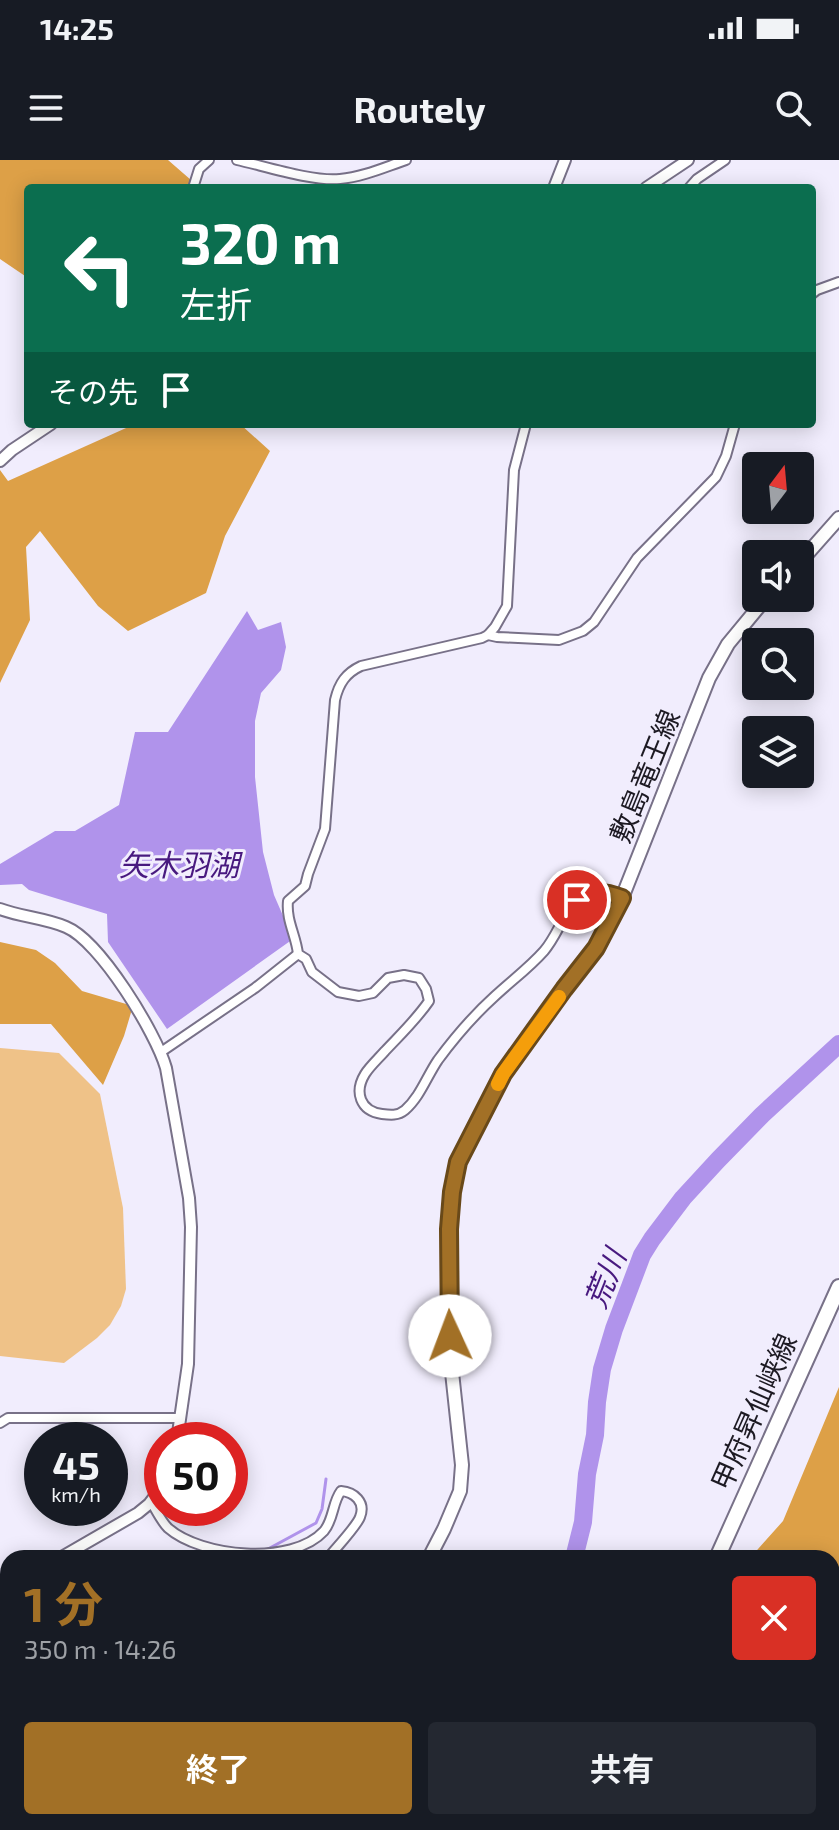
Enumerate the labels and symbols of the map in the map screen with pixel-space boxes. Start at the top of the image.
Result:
north arrow [742,452,814,524]
street label: 敷島竜王線 [602,704,686,847]
water label: 矢木羽湖 [119,846,243,882]
pin [543,866,611,934]
water label: 荒川 [576,1241,633,1313]
position arrow [408,1294,492,1378]
street label: 甲府昇仙峡線 [703,1328,803,1495]
speed limit sign: 50 [144,1422,248,1526]

